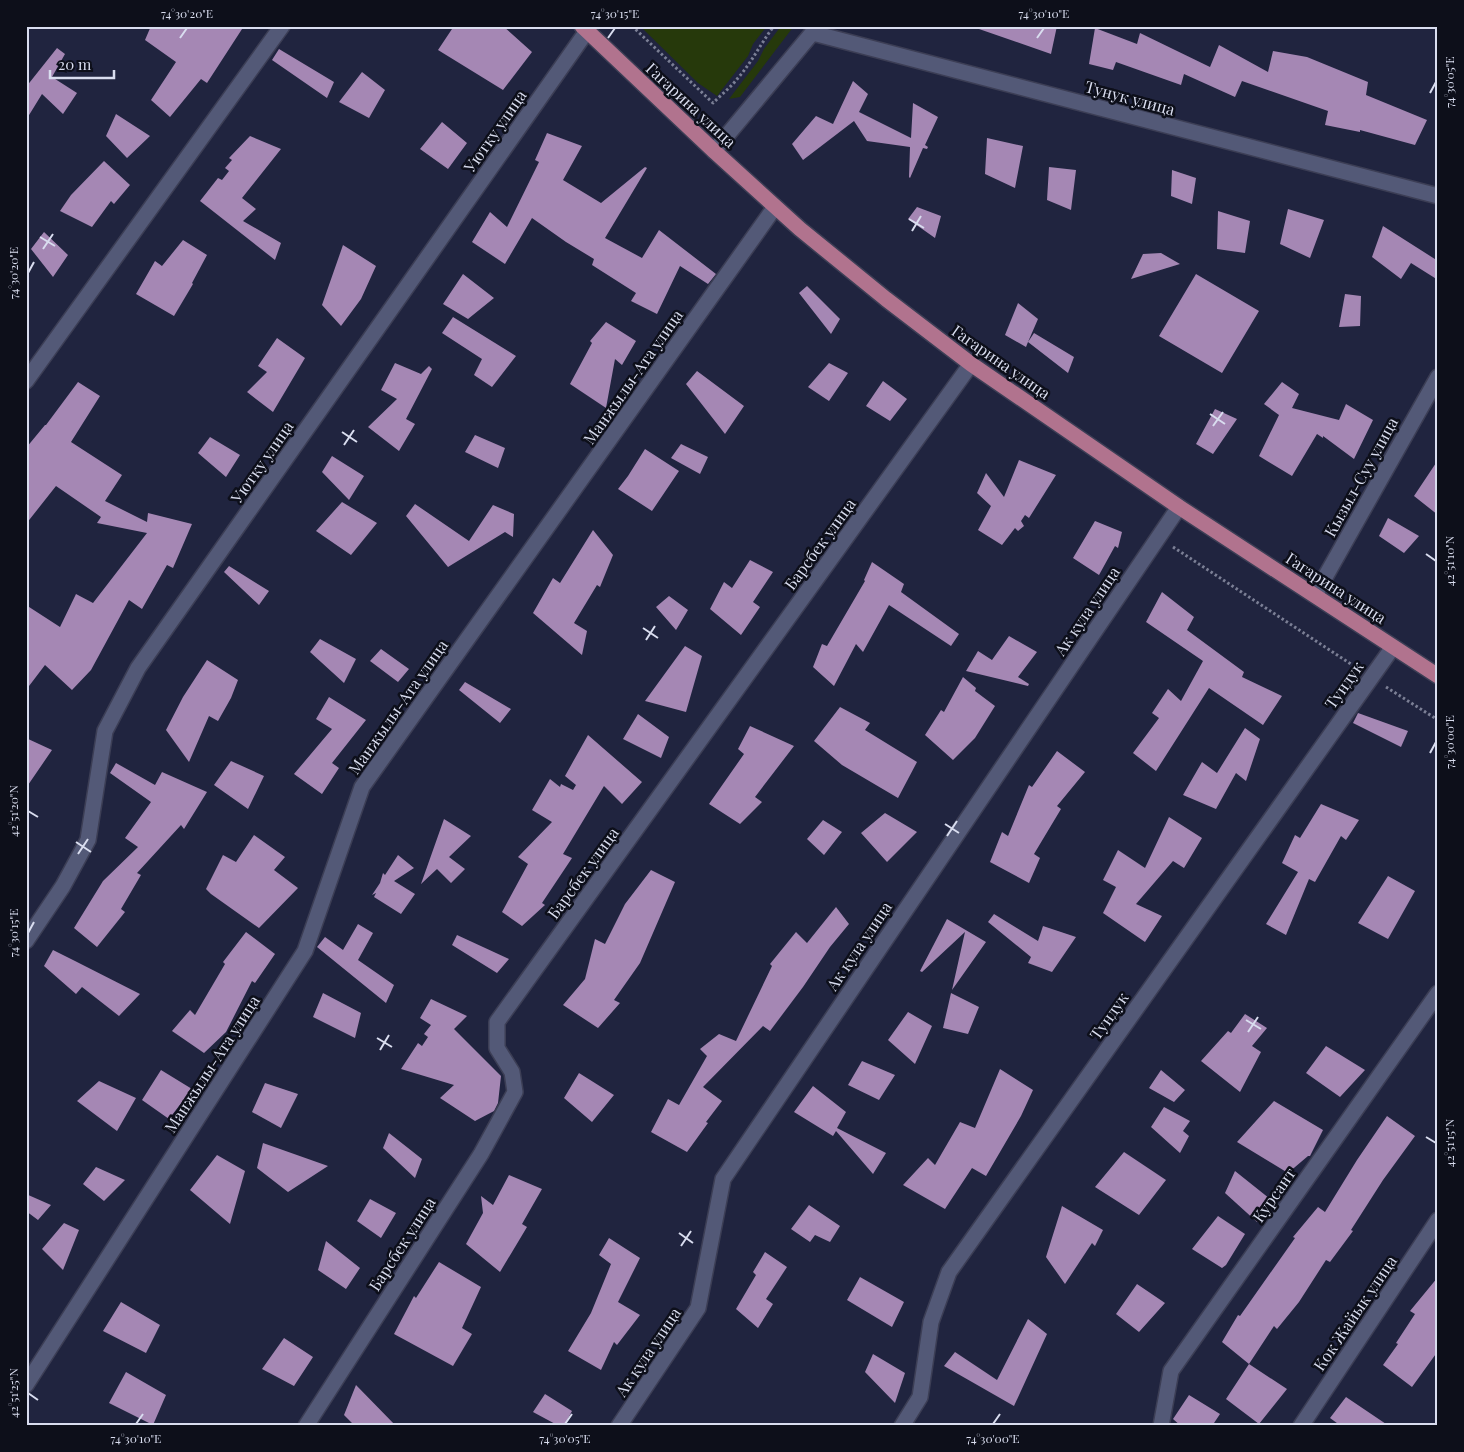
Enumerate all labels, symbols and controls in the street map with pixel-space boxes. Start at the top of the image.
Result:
text: 74°30'20"E [161,5,213,21]
text: 74°30'15"E [591,5,639,21]
text: 74°30'10"E [1019,5,1069,21]
scale bar [50,48,114,80]
text: 20 m [58,54,92,74]
text: 74°30'05"E [1441,56,1457,108]
street label: Гагарина улица [642,58,741,152]
street label: Тунук улица [1083,75,1177,120]
street label: Уютку улица [458,85,531,177]
text: 74°30'20"E [5,247,21,299]
street label: Манжылы-Ата улица [578,305,687,448]
street label: Гагарина улица [948,320,1055,403]
street label: Кызыл-Суу улица [1319,413,1402,540]
street label: Уютку улица [225,416,298,508]
street label: Барсбек улица [779,494,860,594]
text: 42°51'10"N [1441,535,1457,586]
street label: Гагарина улица [1282,547,1391,628]
street label: Ак кула улица [1049,562,1124,660]
street label: Манжылы-Ата улица [343,635,452,778]
street label: Тундук [1320,657,1368,713]
text: 74°30'00"E [1441,715,1457,769]
text: 42°51'20"N [5,785,21,837]
street label: Барсбек улица [542,823,623,923]
street label: Ак кула улица [821,897,896,995]
text: 74°30'15"E [5,909,21,957]
street label: Тундук [1085,988,1133,1044]
street label: Манжылы-Ата улица [159,991,264,1136]
text: 42°51'15"N [1441,1118,1457,1167]
street label: Курсант [1247,1163,1300,1226]
street label: Барсбек улица [363,1193,440,1295]
street label: Кок Жайык улица [1308,1251,1401,1374]
street label: Ак кула улица [610,1303,685,1401]
text: 42°51'25"N [5,1368,21,1418]
text: 74°30'10"E [111,1430,161,1446]
text: 74°30'05"E [539,1430,591,1446]
text: 74°30'00"E [966,1430,1020,1446]

